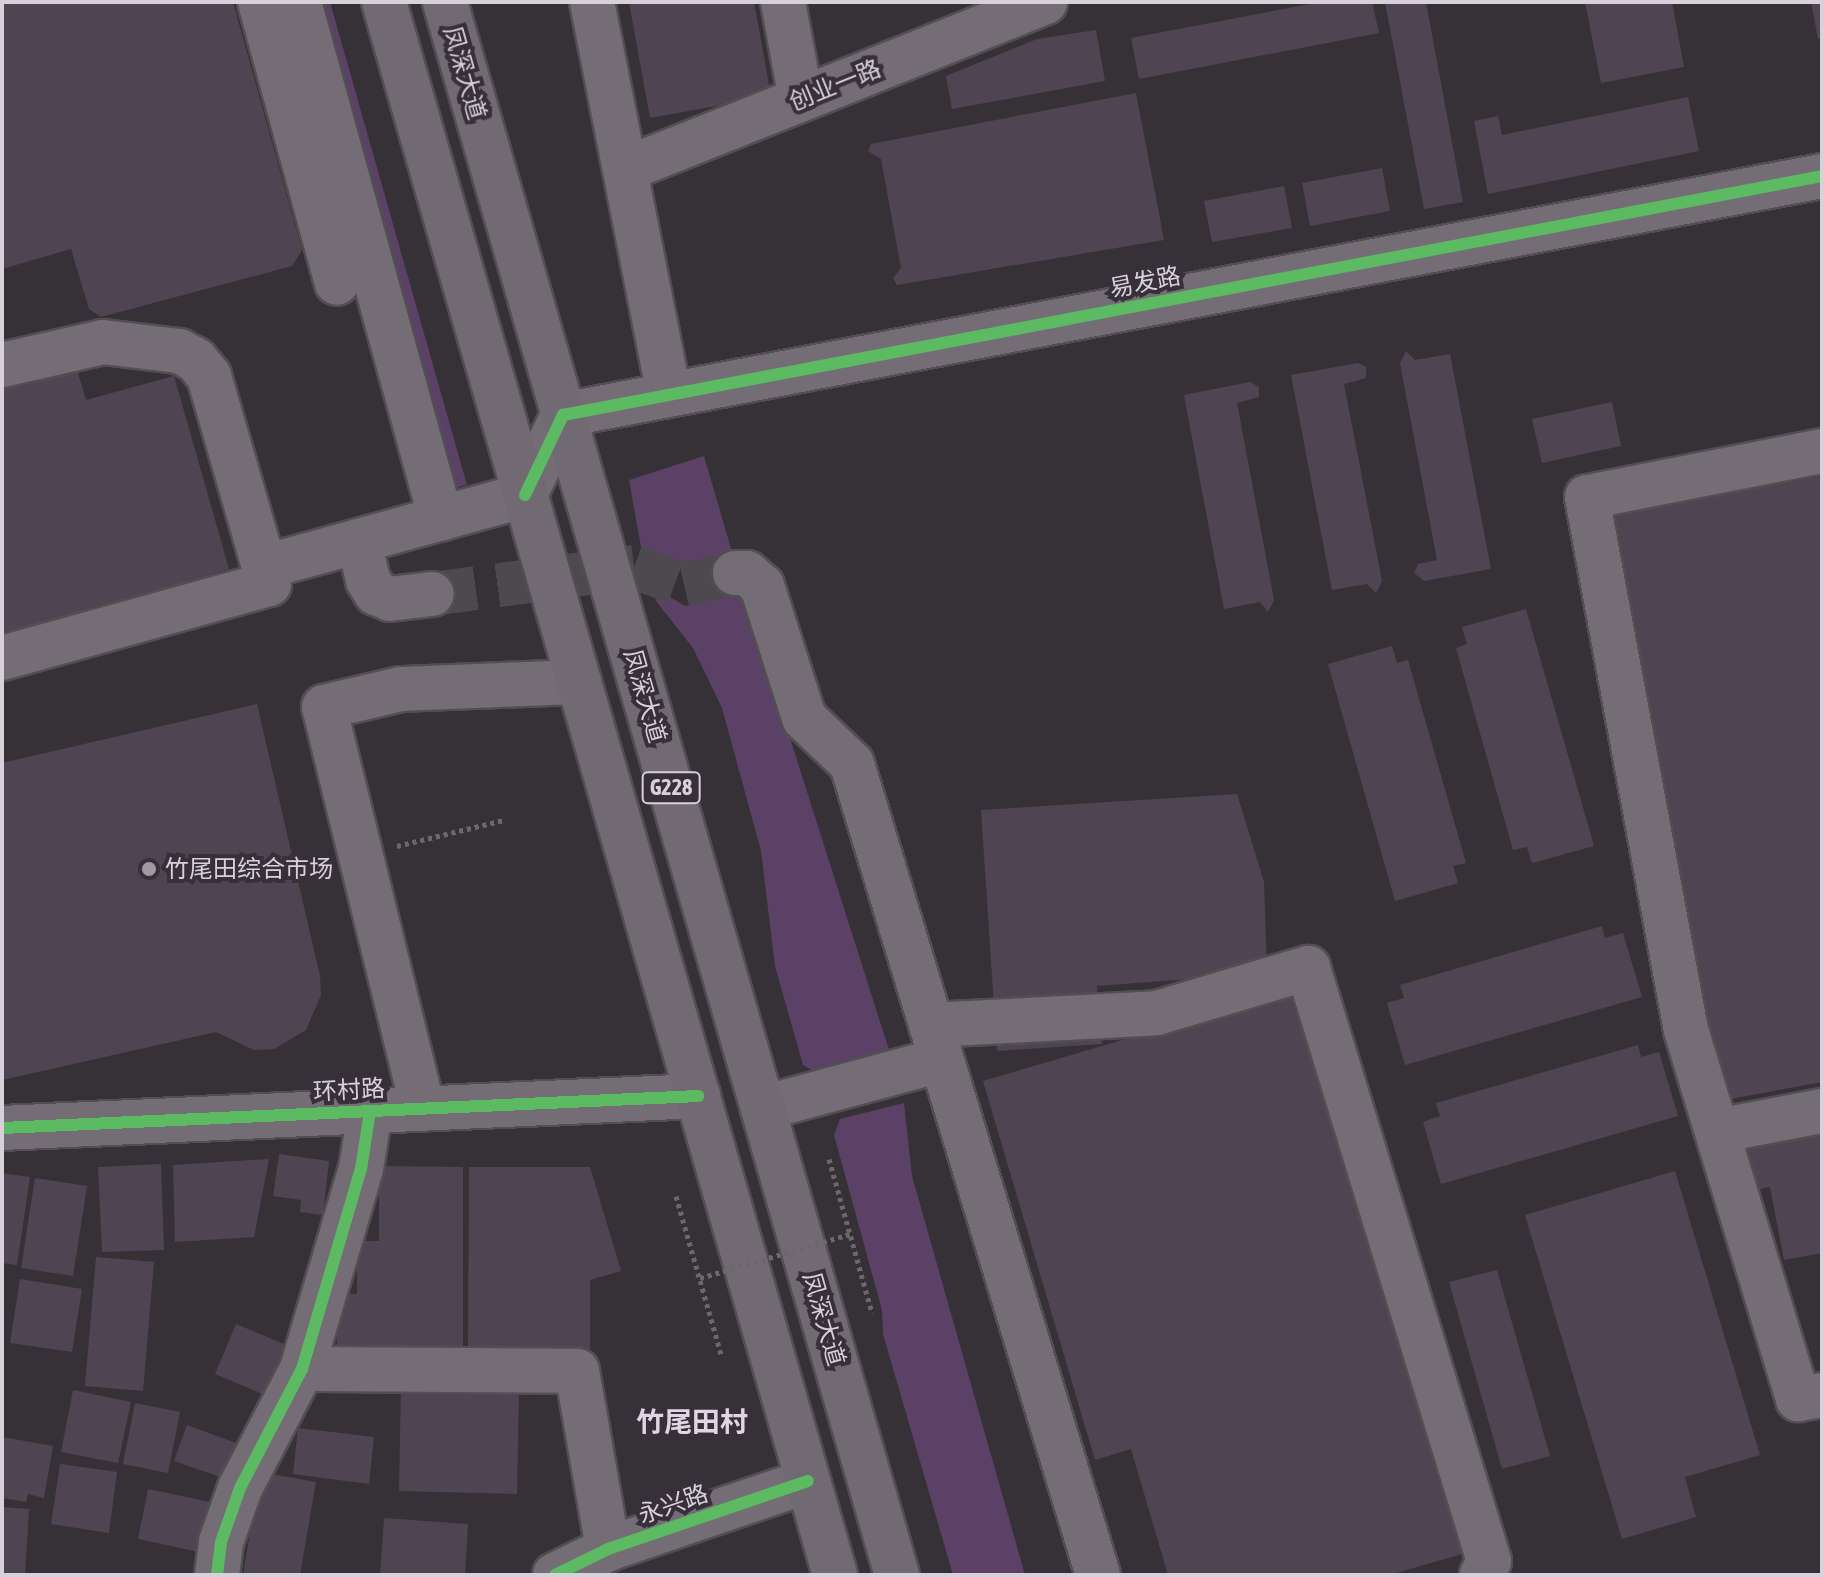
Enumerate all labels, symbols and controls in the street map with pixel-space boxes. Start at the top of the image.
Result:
street label: 凤深大道 [438,23,492,123]
street label: 创业一路 [785,54,885,116]
street label: 易发路 [1107,261,1183,303]
street label: 凤深大道 [618,646,672,746]
road number: G228 [641,770,701,806]
place label: 竹尾田综合市场 [165,855,333,883]
marker: 竹尾田综合市场 [140,860,158,878]
street label: 环村路 [312,1074,386,1106]
street label: 凤深大道 [797,1269,851,1369]
district label: 竹尾田村 [636,1405,748,1439]
street label: 永兴路 [634,1479,712,1529]

